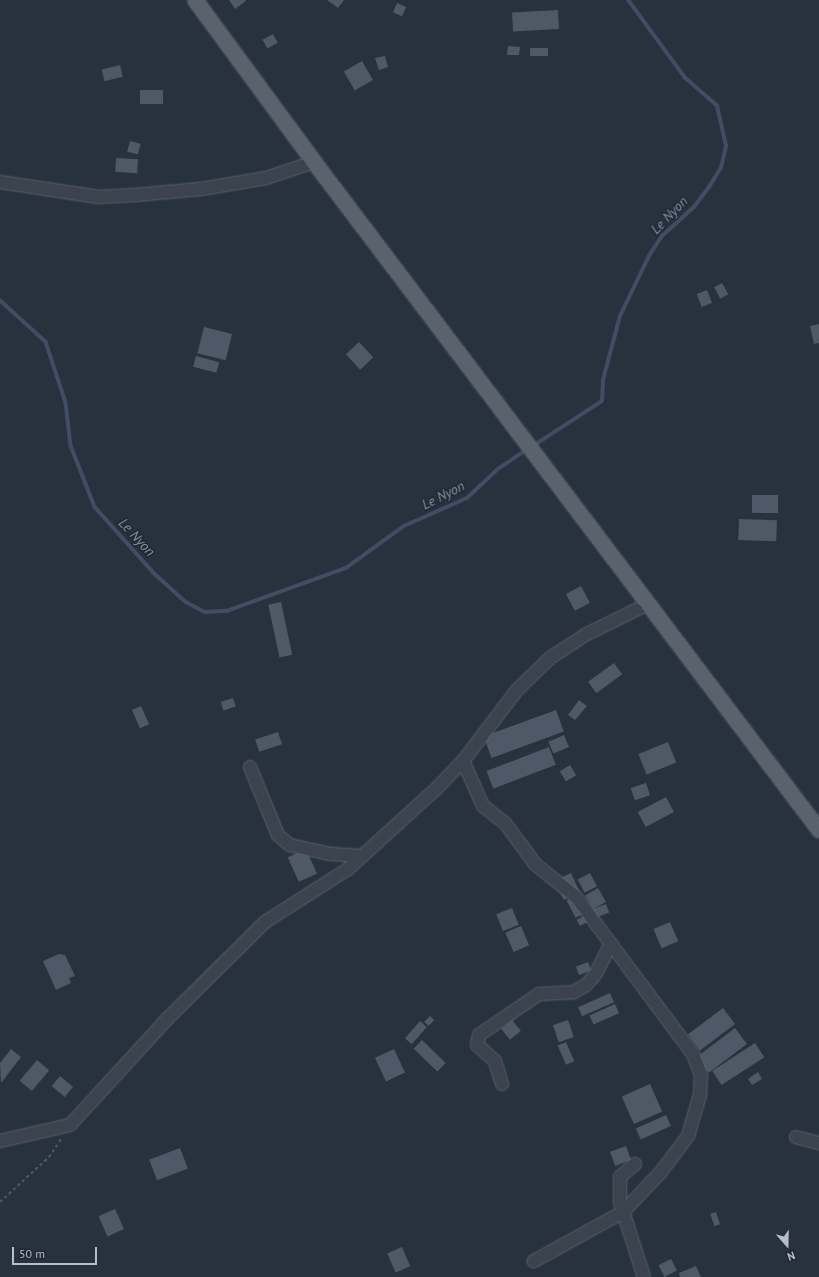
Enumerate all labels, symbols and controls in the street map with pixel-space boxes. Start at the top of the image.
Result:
water label: Le Nyon [647,193,691,237]
water label: Le Nyon [419,477,467,513]
water label: Le Nyon [115,515,159,559]
north arrow [767,1225,807,1265]
scale bar [14,1239,99,1265]
text: 50 m [19,1246,45,1261]
text: N [785,1248,797,1264]

